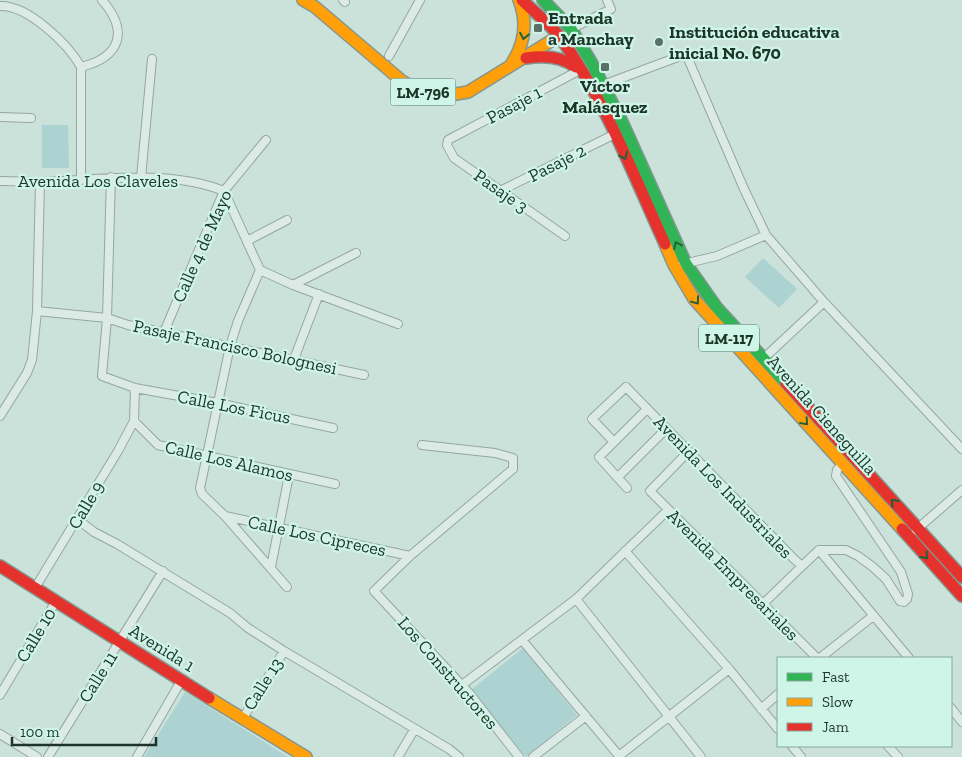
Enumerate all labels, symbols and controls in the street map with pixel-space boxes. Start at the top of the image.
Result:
place label: Entrada a Manchay [548,7,634,50]
place label: Institución educativa inicial No. 670 [669,21,840,64]
marker: Entrada a Manchay [532,22,544,34]
one-way arrow [519,32,530,41]
marker: Institución educativa inicial No. 670 [653,36,665,48]
marker: Víctor Malásquez [599,61,611,73]
place label: Víctor Malásquez [562,75,648,118]
road number: LM-796 [390,78,456,105]
street label: Pasaje 1 [483,81,545,129]
street label: Pasaje 2 [524,139,590,187]
one-way arrow [618,151,629,160]
street label: Pasaje 3 [470,164,533,218]
street label: Avenida Los Claveles [18,170,178,192]
street label: Calle 4 de Mayo [167,186,237,306]
one-way arrow [673,241,684,250]
one-way arrow [691,295,699,304]
street label: Pasaje Francisco Bolognesi [131,315,339,379]
road number: LM-117 [699,324,759,352]
street label: Avenida Cieneguilla [763,351,882,480]
street label: Calle Los Ficus [176,385,293,429]
street label: Avenida Los Industriales [649,411,797,563]
one-way arrow [799,417,808,426]
street label: Calle Los Alamos [163,436,295,486]
street label: Calle 9 [63,477,109,533]
one-way arrow [891,499,900,508]
street label: Avenida Empresariales [663,505,804,646]
street label: Calle Los Cipreces [246,511,388,561]
one-way arrow [920,550,929,559]
street label: Calle 10 [11,604,61,666]
street label: Los Constructores [393,612,503,734]
street label: Avenida 1 [125,619,199,677]
street label: Calle 11 [74,647,122,707]
street label: Calle 13 [238,653,288,715]
legend [777,657,952,747]
text: Fast [822,668,850,686]
text: Slow [822,693,854,711]
scale bar [12,714,156,746]
text: Jam [822,718,849,736]
text: 100 m [20,723,59,741]

